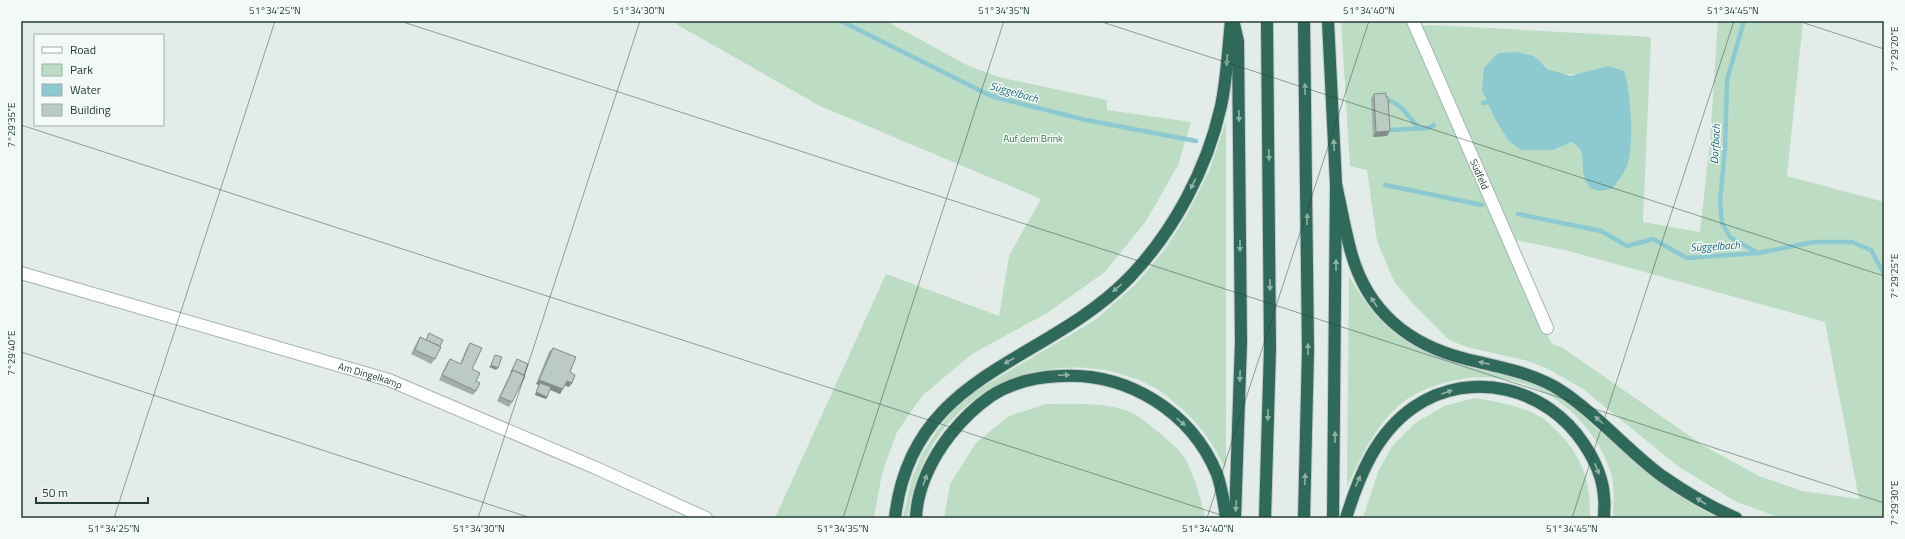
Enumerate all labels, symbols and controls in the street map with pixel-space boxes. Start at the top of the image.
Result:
text: 51°34'25"N [249,3,301,18]
text: 51°34'30"N [613,3,665,18]
text: 51°34'35"N [978,3,1030,18]
text: 51°34'40"N [1343,3,1395,18]
text: 51°34'45"N [1707,3,1759,18]
text: 7°29'20"E [1887,26,1902,71]
legend [34,34,164,126]
text: Road [70,40,96,59]
one-way arrow [1224,54,1231,66]
text: Park [70,60,93,79]
water label: Süggelbach [988,77,1041,107]
text: Water [70,80,101,99]
one-way arrow [1302,82,1308,95]
text: Building [70,100,111,119]
text: 7°29'35"E [4,102,19,147]
one-way arrow [1236,110,1242,123]
water label: Dorfbach [1706,123,1724,164]
park label: Auf dem Brink [1003,131,1063,146]
one-way arrow [1331,138,1337,151]
one-way arrow [1266,149,1272,162]
street label: Südfeld [1466,157,1493,192]
one-way arrow [1190,179,1196,190]
one-way arrow [1304,212,1310,225]
water label: Süggelbach [1690,237,1741,255]
one-way arrow [1237,240,1243,253]
text: 7°29'25"E [1887,253,1902,298]
one-way arrow [1333,258,1339,271]
one-way arrow [1267,279,1273,292]
one-way arrow [1111,284,1122,293]
one-way arrow [1371,296,1378,307]
text: 7°29'40"E [4,330,19,375]
one-way arrow [1305,342,1311,355]
one-way arrow [1003,358,1015,365]
street label: Am Dingelkamp [336,359,405,393]
one-way arrow [1478,360,1491,366]
one-way arrow [1237,370,1243,383]
one-way arrow [1058,372,1070,379]
one-way arrow [1441,389,1453,395]
one-way arrow [1265,409,1272,421]
one-way arrow [1594,416,1604,425]
one-way arrow [1177,417,1186,426]
one-way arrow [1332,430,1338,443]
one-way arrow [1595,463,1601,475]
one-way arrow [1302,472,1308,485]
one-way arrow [922,474,928,486]
one-way arrow [1355,476,1361,487]
scale bar [36,479,148,505]
text: 7°29'30"E [1887,480,1902,525]
text: 50 m [42,483,68,502]
one-way arrow [1695,497,1707,504]
one-way arrow [1233,500,1240,512]
text: 51°34'25"N [88,521,140,536]
text: 51°34'30"N [453,521,505,536]
text: 51°34'35"N [817,521,869,536]
text: 51°34'40"N [1182,521,1234,536]
text: 51°34'45"N [1546,521,1598,536]

